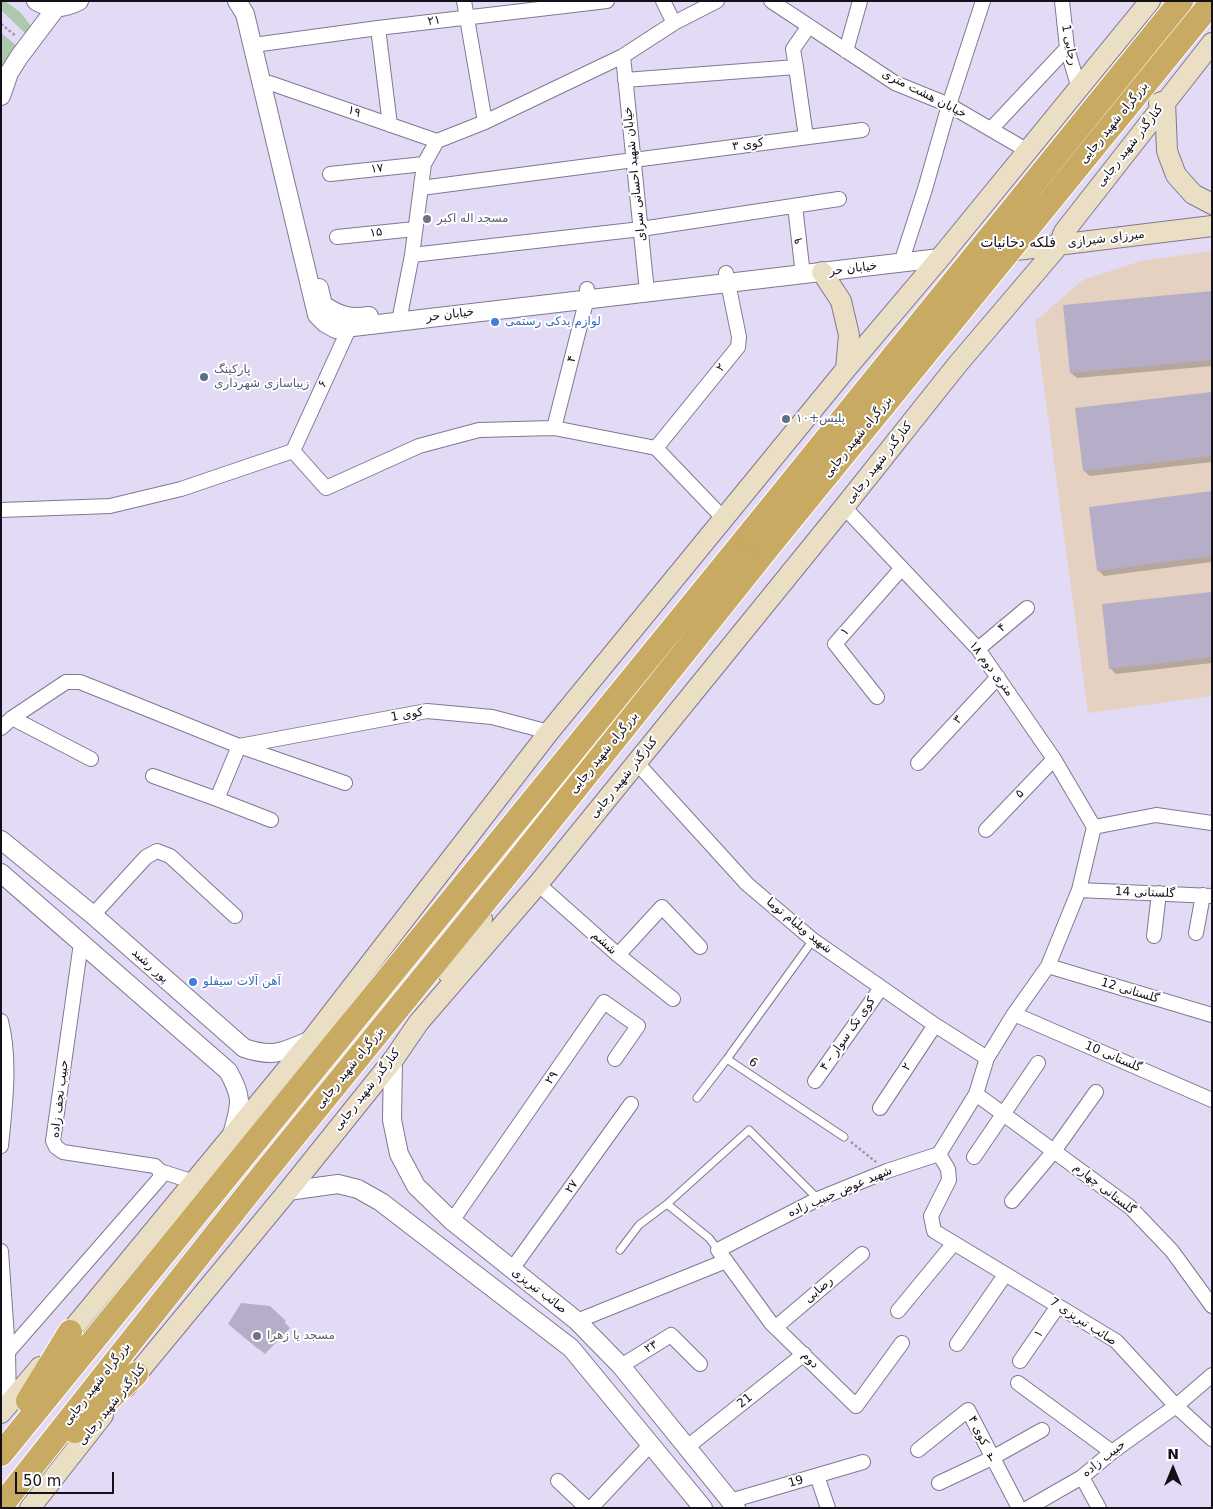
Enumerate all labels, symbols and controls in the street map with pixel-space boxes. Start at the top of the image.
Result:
street label: ۲۱ [427,13,441,29]
street label: رجایی 1 [1058,23,1080,67]
street label: خیابان هشت متری [879,66,969,122]
street label: بزرگراه شهید رجایی [1077,79,1151,167]
street label: کنارگذر شهید رجایی [1094,102,1166,190]
street label: ۱۹ [346,103,362,121]
street label: خیابان شهید احسانی سرای [621,106,649,242]
street label: کوی ۳ [731,136,765,154]
street label: ۱۷ [370,161,384,177]
place label: مسجد اله اکبر [437,212,509,226]
marker: مسجد اله اکبر [421,213,433,225]
street label: ۱۵ [369,225,383,241]
street label: میرزای شیرازی [1067,227,1145,251]
district label: فلکه دخانیات [980,235,1056,251]
street label: ۹ [791,237,807,245]
street label: خیابان حر [828,259,878,279]
street label: خیابان حر [425,305,475,325]
place label: لوازم یدکی رستمی [505,315,601,329]
marker: لوازم یدکی رستمی [489,316,501,328]
street label: ۴ [564,354,580,364]
street label: ۲ [713,361,729,375]
place label: پارکینگ زیباسازی شهرداری [214,363,309,391]
marker: پارکینگ زیباسازی شهرداری [198,371,210,383]
street label: ۶ [315,378,331,390]
street label: بزرگراه شهید رجایی [821,393,895,481]
place label: پلیس+١٠ [796,412,845,426]
marker: پلیس+١٠ [780,413,792,425]
street label: کنارگذر شهید رجایی [843,419,915,507]
street label: ۴ [995,620,1009,636]
street label: ۱ [837,625,853,639]
street label: ۱۸ متری دوم [966,639,1016,699]
street label: کوی 1 [390,705,424,725]
street label: بزرگراه شهید رجایی [567,709,641,797]
street label: ۳ [951,713,965,727]
street label: کنارگذر شهید رجایی [587,735,661,821]
street label: ۵ [1013,787,1027,801]
street label: گلستانی 14 [1115,885,1175,901]
street label: شهید ویلیام توما [763,895,835,957]
street label: ششم [589,928,619,958]
street label: پور رشید [128,946,172,986]
place label: آهن آلات سیفلو [203,975,281,989]
street label: گلستانی 12 [1099,975,1161,1007]
marker: آهن آلات سیفلو [187,976,199,988]
street label: ۴ - کوی تک سوار [817,994,879,1074]
street label: بزرگراه شهید رجایی [313,1024,387,1112]
street label: گلستانی 10 [1083,1039,1143,1075]
street label: کنارگذر شهید رجایی [331,1046,403,1134]
street label: 6 [746,1055,760,1071]
street label: حبیب نجف زاده [48,1059,72,1139]
street label: ۲ [899,1060,915,1074]
street label: ۲۹ [542,1069,562,1087]
street label: گلستانی چهارم [1070,1160,1138,1218]
street label: شهید عوض حبیب زاده [786,1163,894,1221]
street label: ۲۷ [562,1178,582,1196]
street label: صائب تبریزی [509,1265,569,1317]
street label: رضایی [802,1274,836,1306]
street label: صائب تبریزی 7 [1047,1295,1119,1349]
street label: ۱ [1031,1327,1047,1341]
place label: مسجد یا زهرا [267,1329,335,1343]
marker: مسجد یا زهرا [251,1330,263,1342]
street label: ۲۳ [642,1337,660,1357]
street label: بزرگراه شهید رجایی [60,1340,134,1428]
street label: دوم [798,1348,822,1372]
street label: کنارگذر شهید رجایی [75,1362,149,1448]
street label: 21 [735,1391,755,1411]
street label: کوی ۴ [965,1414,991,1448]
street label: حبیب زاده [1079,1438,1129,1480]
north arrow [1148,1444,1198,1494]
text: N [1167,1446,1179,1462]
street label: ۳ [985,1450,997,1466]
scale bar [18,1462,116,1494]
text: 50 m [23,1472,61,1490]
street label: 19 [787,1473,805,1491]

